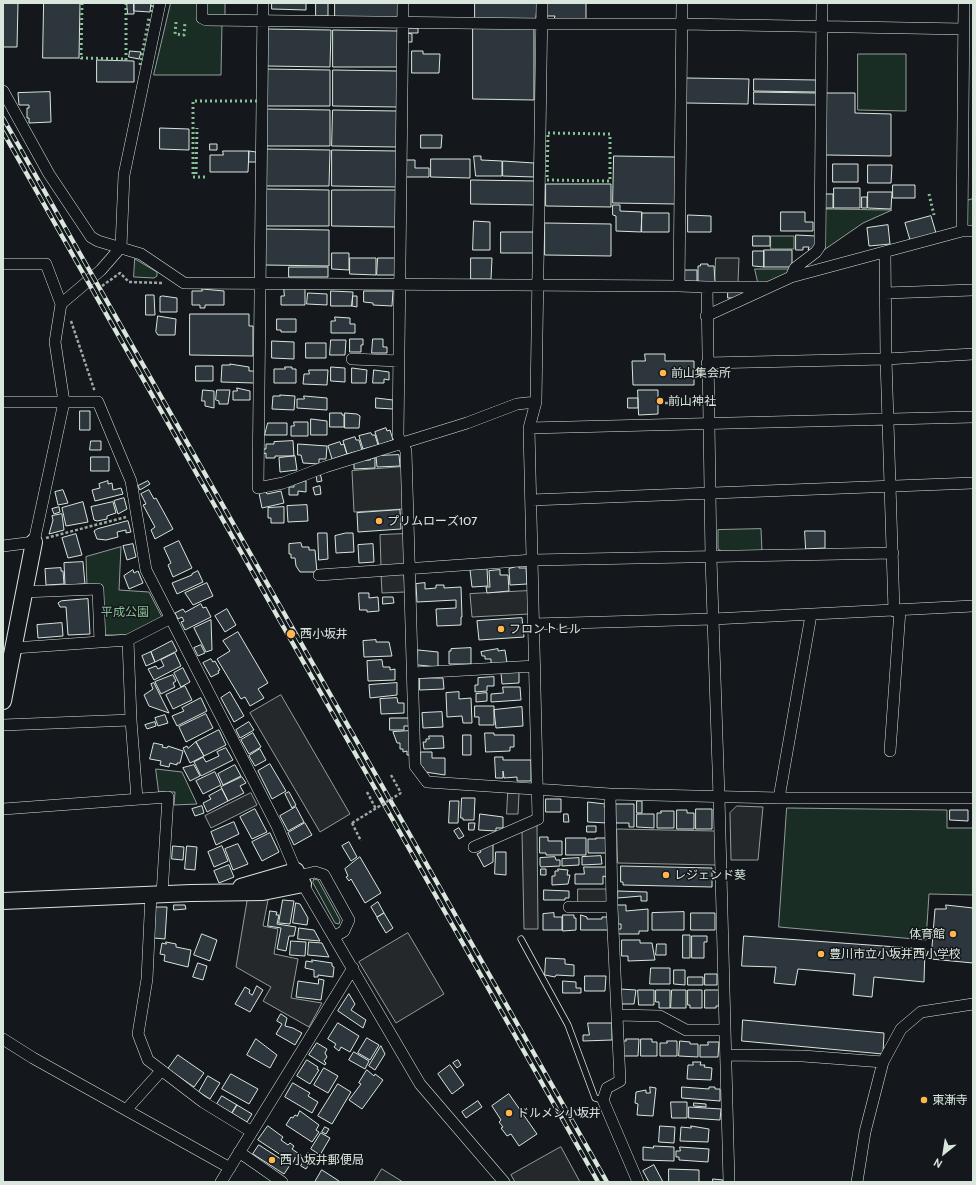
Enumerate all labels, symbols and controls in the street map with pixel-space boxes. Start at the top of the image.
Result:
place label: 前山集会所 [671,366,731,380]
marker: 前山集会所 [658,368,668,378]
place label: 前山神社 [668,394,716,408]
marker: 前山神社 [655,396,665,406]
place label: プリムローズ107 [387,514,477,528]
marker: プリムローズ107 [374,516,384,526]
park label: 平成公園 [101,605,149,619]
place label: フロントヒル [509,622,581,636]
marker: フロントヒル [496,624,506,634]
place label: 西小坂井 [300,627,348,641]
marker: 西小坂井 [285,628,297,640]
place label: レジェンド葵 [674,868,746,882]
marker: レジェンド葵 [661,870,671,880]
place label: 体育館 [909,927,945,941]
marker: 体育館 [948,929,958,939]
place label: 豊川市立小坂井西小学校 [829,947,961,961]
marker: 豊川市立小坂井西小学校 [816,949,826,959]
place label: 東漸寺 [932,1093,968,1107]
marker: 東漸寺 [919,1095,929,1105]
place label: ドルメン小坂井 [517,1106,601,1120]
marker: ドルメン小坂井 [504,1108,514,1118]
north arrow [924,1133,964,1173]
place label: 西小坂井郵便局 [280,1153,364,1167]
marker: 西小坂井郵便局 [267,1155,277,1165]
text: N [931,1155,945,1171]

